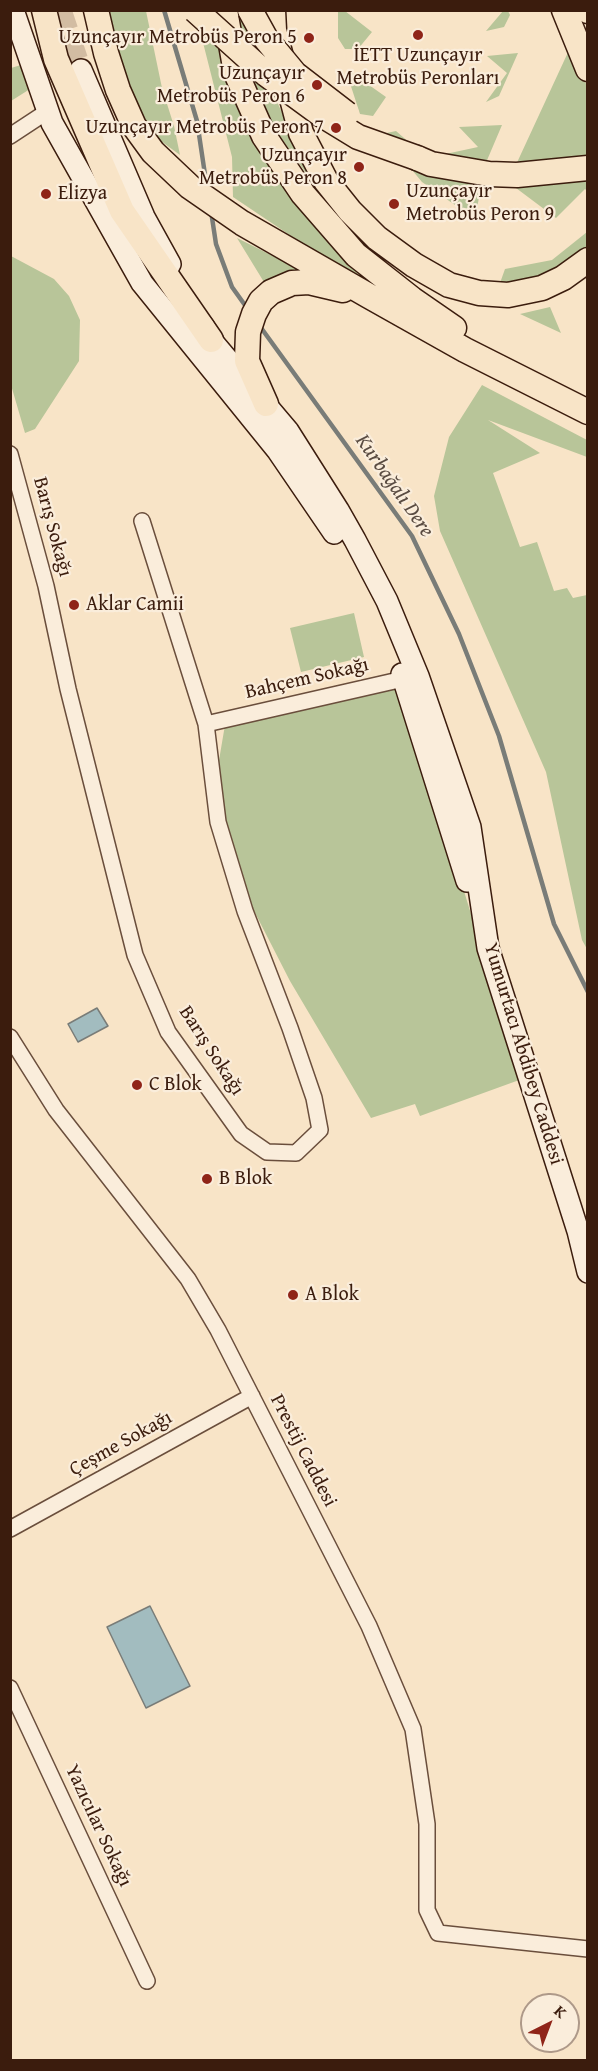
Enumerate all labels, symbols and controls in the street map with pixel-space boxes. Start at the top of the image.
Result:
place label: Uzunçayır Metrobüs Peron 5 [58,26,297,50]
marker: İETT Uzunçayır Metrobüs Peronları [411,28,425,42]
marker: Uzunçayır Metrobüs Peron 5 [302,31,316,45]
place label: İETT Uzunçayır Metrobüs Peronları [337,44,499,91]
place label: Uzunçayır Metrobüs Peron 6 [157,62,305,109]
marker: Uzunçayır Metrobüs Peron 6 [310,78,324,92]
place label: Uzunçayır Metrobüs Peron 7 [85,116,324,140]
marker: Uzunçayır Metrobüs Peron 7 [329,121,343,135]
place label: Uzunçayır Metrobüs Peron 8 [199,144,347,191]
marker: Uzunçayır Metrobüs Peron 8 [352,160,366,174]
place label: Uzunçayır Metrobüs Peron 9 [406,180,554,227]
place label: Elizya [58,182,107,206]
marker: Elizya [39,187,53,201]
marker: Uzunçayır Metrobüs Peron 9 [387,197,401,211]
water label: Kurbağalı Dere [349,430,439,542]
street label: Barış Sokağı [27,475,77,579]
place label: Aklar Camii [86,593,184,617]
marker: Aklar Camii [67,598,81,612]
street label: Bahçem Sokağı [243,653,371,705]
street label: Yumurtacı Abdibey Caddesi [478,940,568,1168]
street label: Barış Sokağı [173,1002,249,1100]
place label: C Blok [149,1073,202,1097]
marker: C Blok [130,1078,144,1092]
place label: B Blok [219,1167,272,1191]
marker: B Blok [200,1172,214,1186]
place label: A Blok [305,1283,359,1307]
marker: A Blok [286,1288,300,1302]
street label: Prestij Caddesi [264,1391,342,1511]
street label: Çeşme Sokağı [66,1406,176,1482]
street label: Yazıcılar Sokağı [59,1761,137,1891]
north arrow [520,1993,580,2053]
text: K [549,1999,572,2023]

